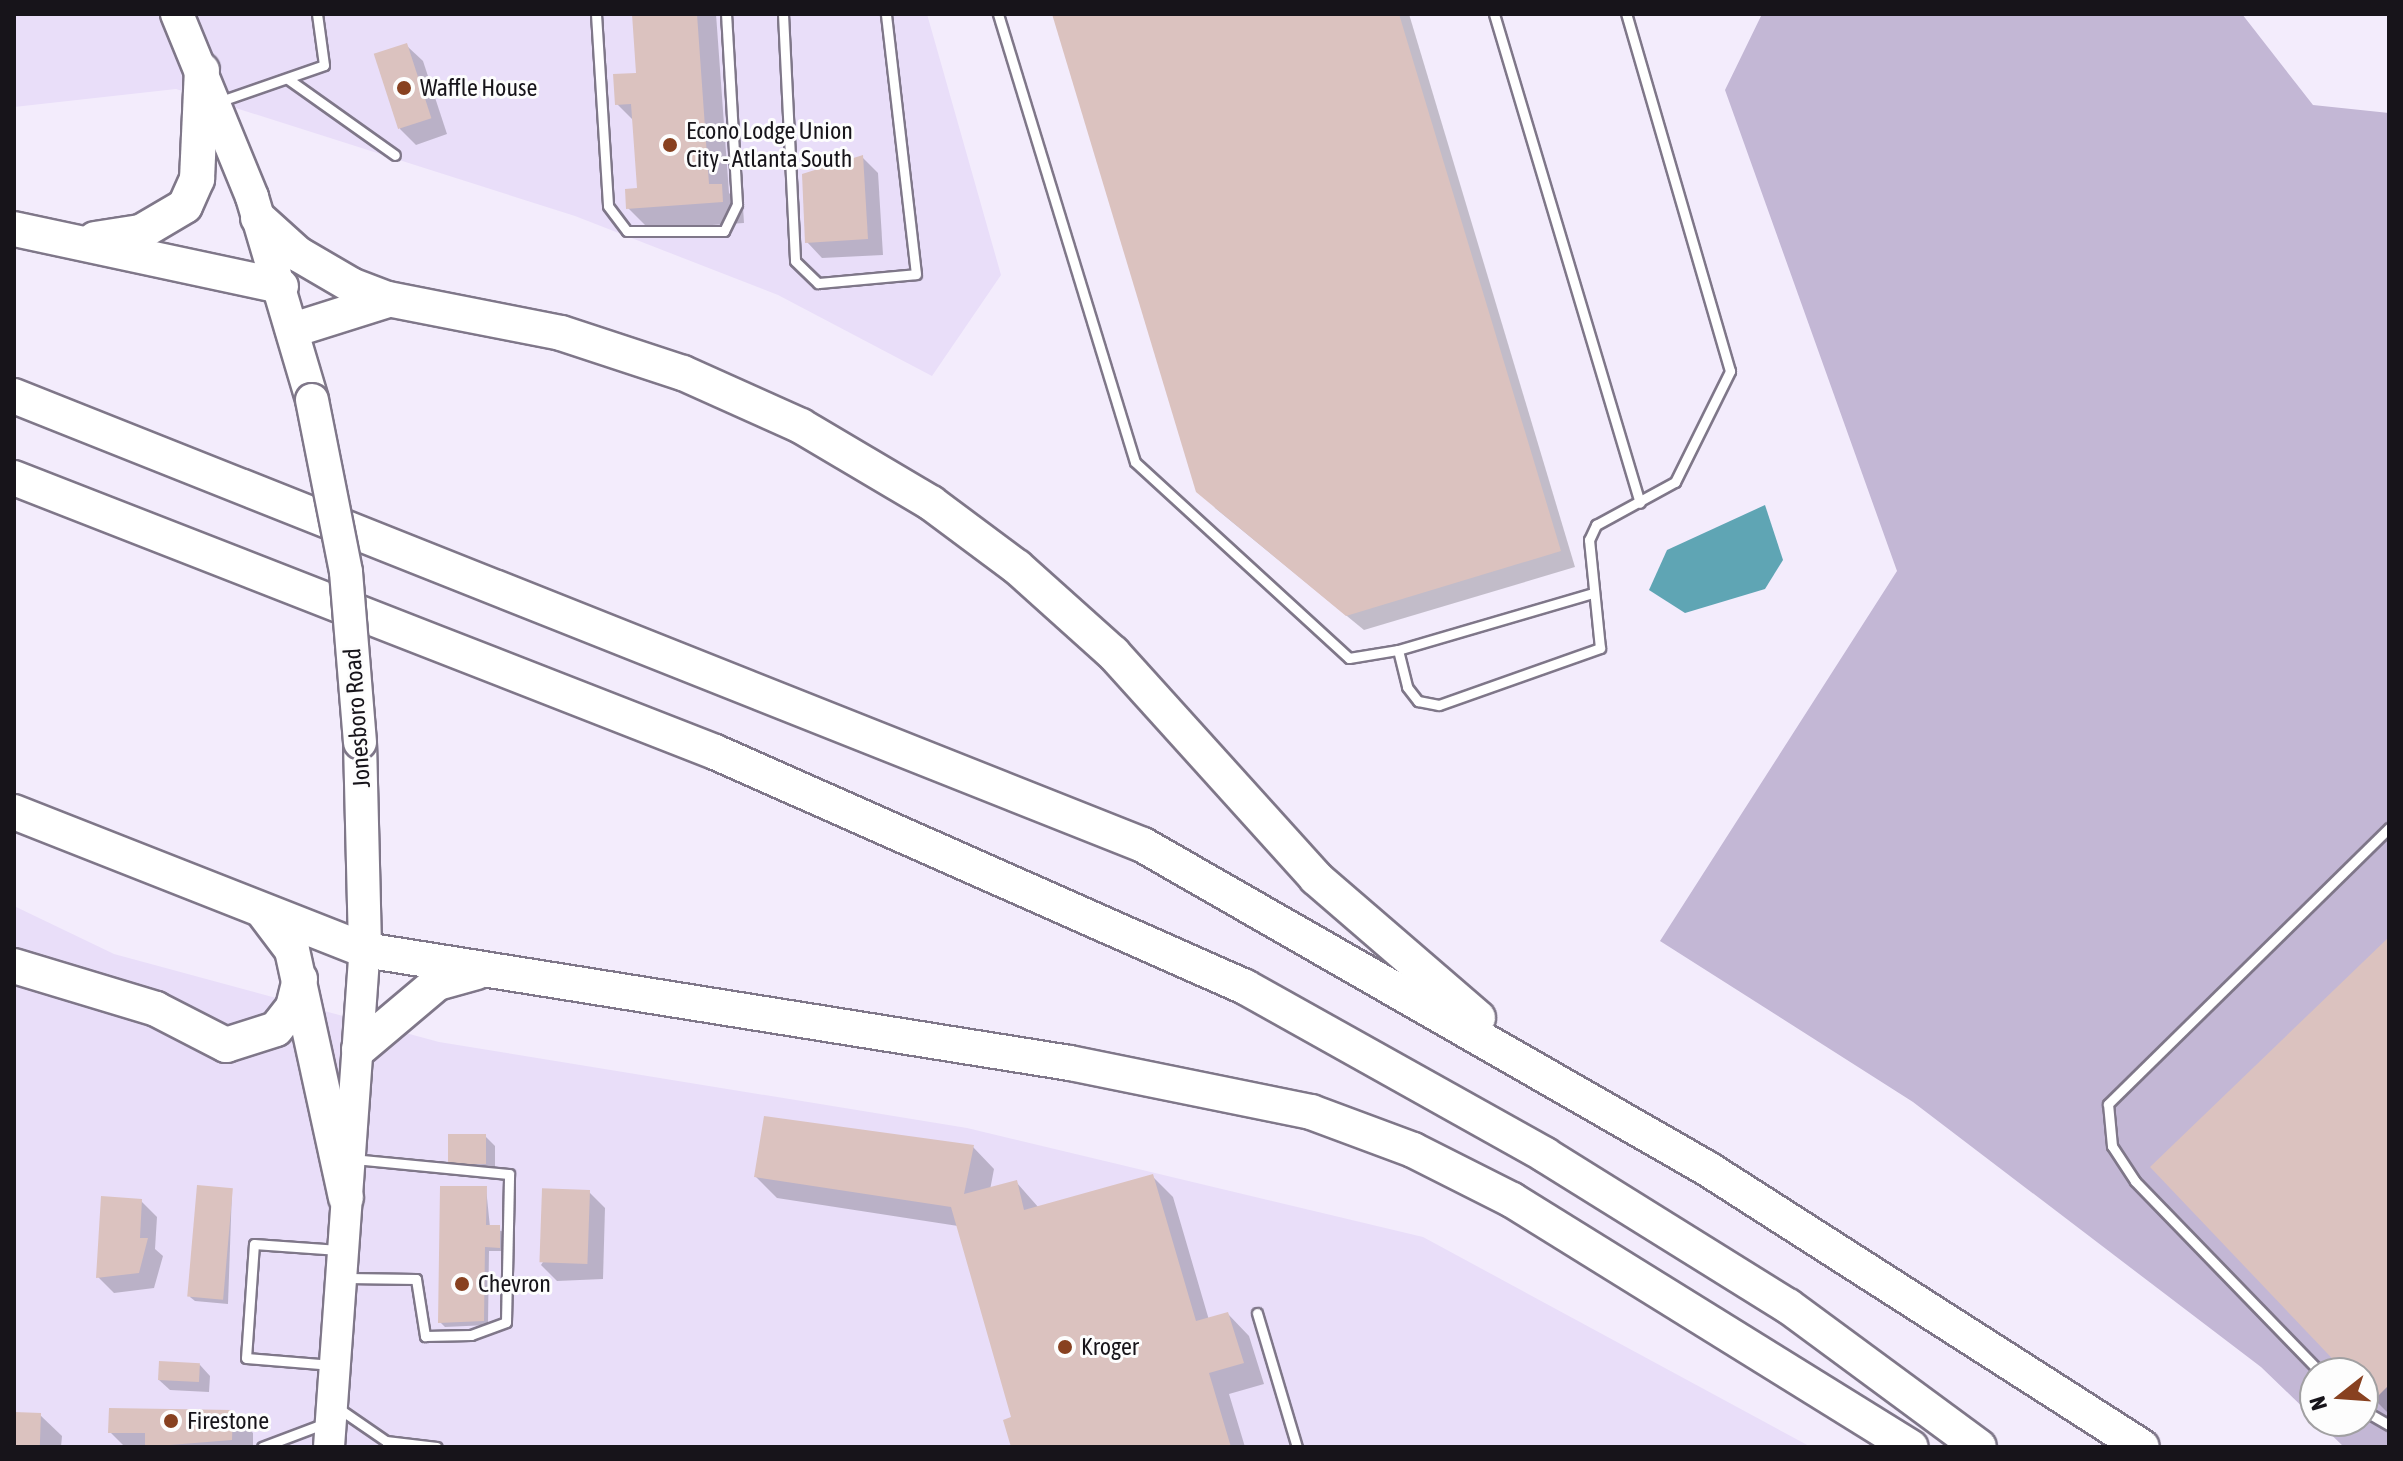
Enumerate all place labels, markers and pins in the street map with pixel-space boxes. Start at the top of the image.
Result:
place label: Waffle House [420,74,537,102]
marker: Waffle House [395,79,413,97]
place label: Econo Lodge Union City - Atlanta South [686,117,853,173]
marker: Econo Lodge Union City - Atlanta South [661,136,679,154]
place label: Chevron [478,1270,551,1298]
marker: Chevron [453,1275,471,1293]
place label: Kroger [1081,1333,1139,1361]
marker: Kroger [1056,1338,1074,1356]
place label: Firestone [187,1407,269,1435]
marker: Firestone [162,1412,180,1430]

